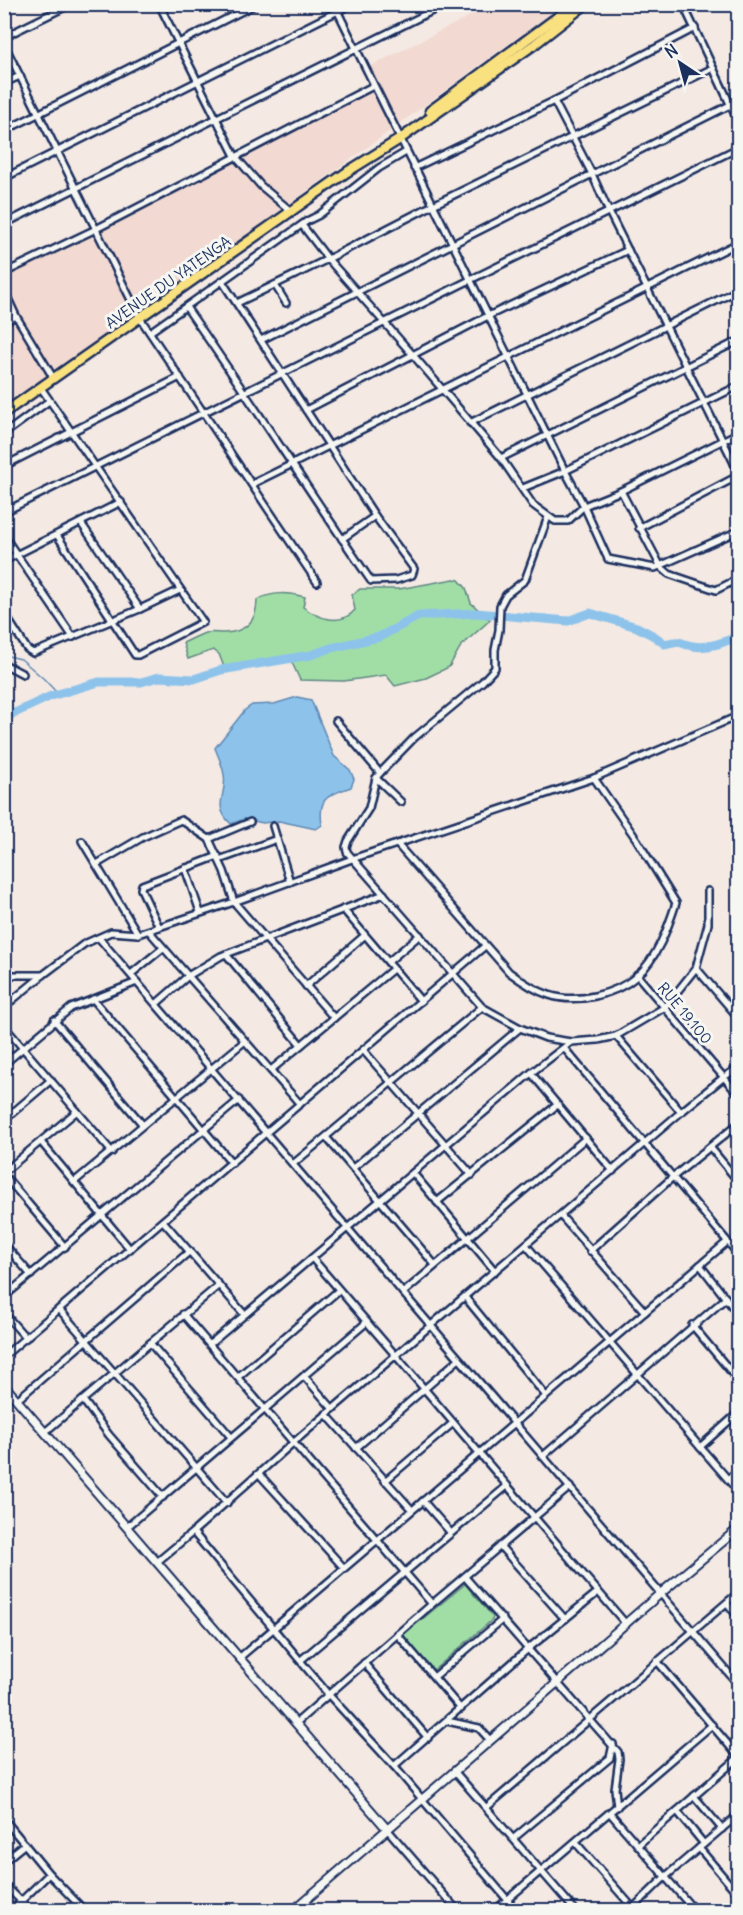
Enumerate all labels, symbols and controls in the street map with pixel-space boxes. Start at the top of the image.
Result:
north arrow [650,33,710,93]
text: N [661,40,682,62]
street label: AVENUE DU YATENGA [102,231,235,332]
street label: RUE 19.100 [654,978,716,1048]

